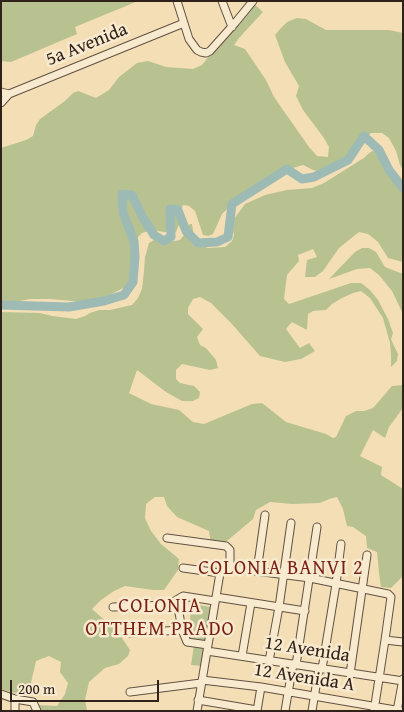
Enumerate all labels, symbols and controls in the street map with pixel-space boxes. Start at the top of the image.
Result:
street label: 5a Avenida [43,18,131,72]
district label: COLONIA BANVI 2 [196,557,366,581]
district label: COLONIA OTTHEM PRADO [84,595,236,642]
street label: 12 Avenida [263,632,351,668]
street label: 12 Avenida A [252,659,356,697]
scale bar [12,670,161,702]
text: 200 m [18,678,55,699]

